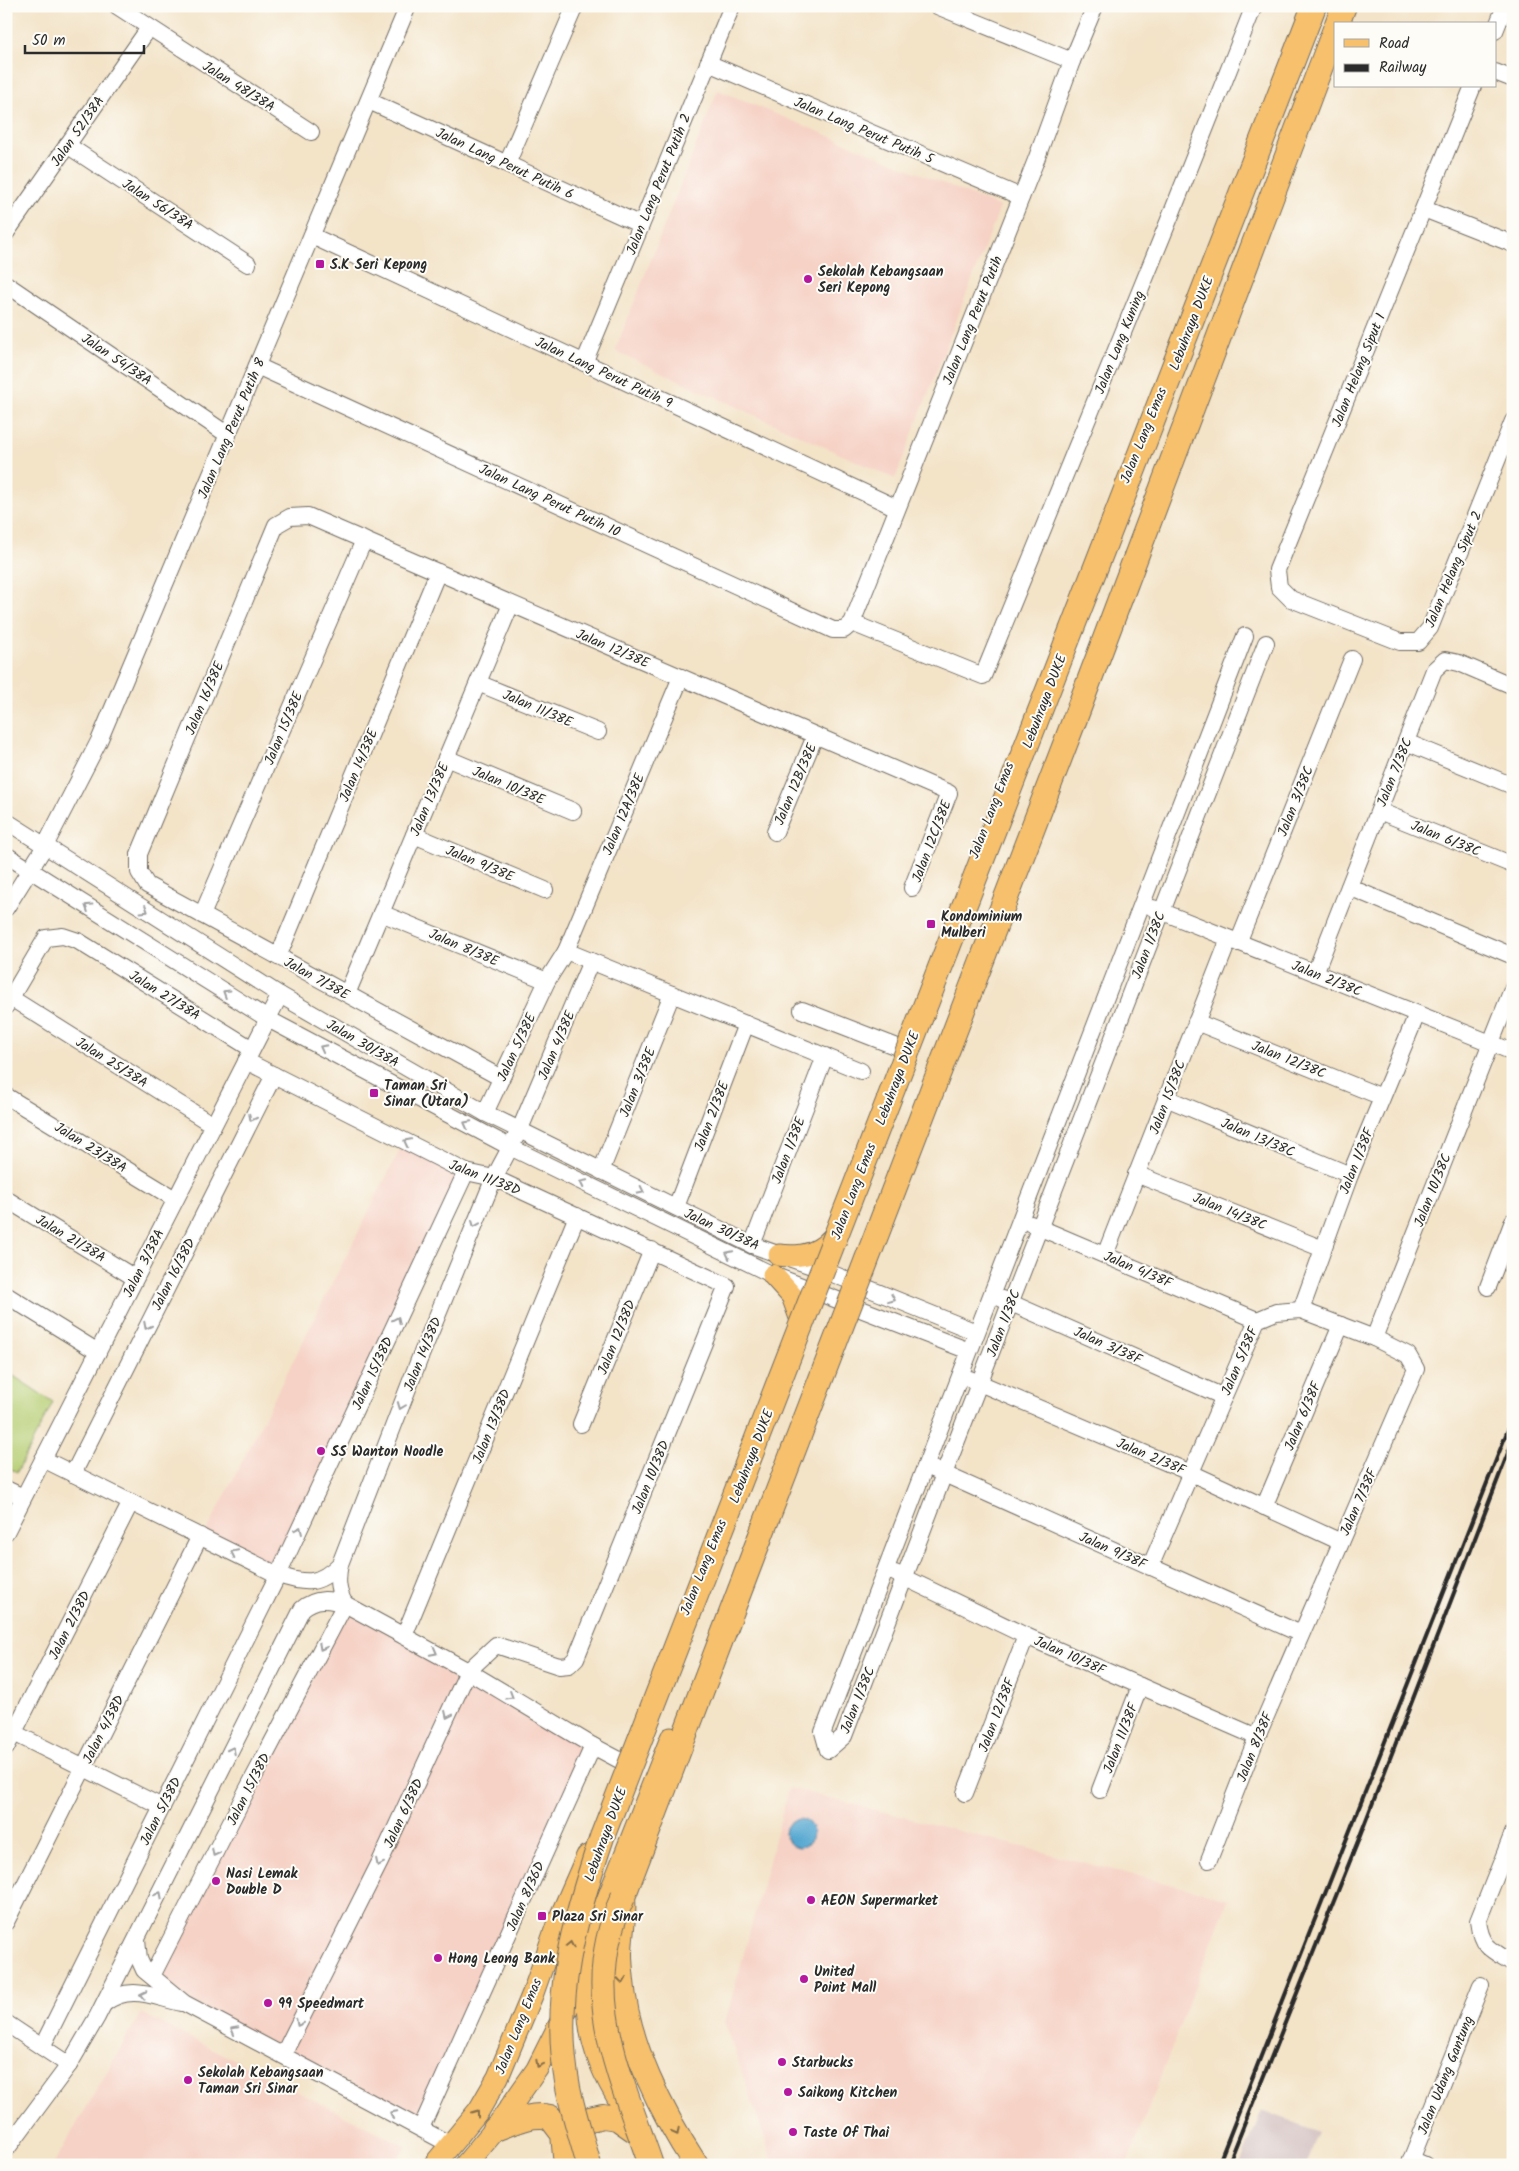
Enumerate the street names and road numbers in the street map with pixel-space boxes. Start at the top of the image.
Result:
street label: Jalan 48/38A [198,56,279,118]
street label: Jalan Lang Perut Putih 5 [790,91,938,171]
street label: Jalan 52/38A [45,92,110,171]
street label: Jalan Lang Perut Putih 2 [620,110,697,258]
street label: Jalan Lang Perut Putih 6 [432,122,577,206]
street label: Jalan 56/38A [117,173,198,236]
street label: Jalan Lang Perut Putih [937,253,1009,388]
street label: Lebuhraya DUKE [1164,272,1220,374]
street label: Jalan Lang Kuning [1089,287,1151,398]
street label: Jalan Helang Siput 1 [1326,310,1392,431]
street label: Jalan 54/38A [77,328,156,392]
street label: Jalan Lang Perut Putih 9 [531,331,676,415]
street label: Jalan Lang Perut Putih 8 [192,354,272,502]
street label: Jalan Lang Emas [1115,384,1173,487]
street label: Jalan Lang Perut Putih 10 [475,458,624,543]
street label: Jalan Helang Siput 2 [1419,508,1488,631]
street label: Jalan 12/38E [572,623,654,675]
street label: Lebuhraya DUKE [1017,650,1073,752]
street label: Jalan 16/38E [180,657,231,739]
street label: Jalan 11/38E [499,684,577,734]
street label: Jalan 15/38E [259,688,310,768]
street label: Jalan 14/38E [334,725,385,806]
street label: Jalan 7/38C [1371,735,1419,810]
street label: Jalan 12B/38E [769,739,823,829]
street label: Jalan 13/38E [405,758,456,840]
street label: Jalan Lang Emas [963,759,1020,862]
street label: Jalan 10/38E [469,761,549,811]
street label: Jalan 3/38C [1272,763,1320,840]
street label: Jalan 12A/38E [597,769,651,859]
street label: Jalan 12C/38E [906,796,958,886]
street label: Jalan 6/38C [1407,815,1484,863]
street label: Jalan 9/38E [442,840,518,889]
street label: Jalan 1/38C [1126,909,1172,982]
street label: Jalan 8/38E [425,923,503,973]
street label: Jalan 7/38E [280,952,354,1006]
street label: Jalan 2/38C [1288,955,1365,1003]
street label: Jalan 27/38A [124,965,205,1027]
street label: Jalan 4/38E [532,1007,582,1084]
street label: Jalan 5/38E [491,1009,543,1085]
street label: Jalan 30/38A [322,1014,403,1074]
street label: Lebuhraya DUKE [870,1027,926,1129]
street label: Jalan 25/38A [71,1032,152,1094]
street label: Jalan 12/38C [1248,1035,1329,1085]
street label: Jalan 3/38E [614,1043,662,1121]
street label: Jalan 15/38C [1144,1057,1192,1138]
street label: Jalan 2/38E [688,1077,736,1155]
street label: Jalan 13/38C [1217,1112,1298,1163]
street label: Jalan 1/38E [766,1113,812,1187]
street label: Jalan 23/38A [50,1117,131,1179]
street label: Jalan 1/38F [1334,1124,1381,1198]
street label: Jalan Lang Emas [825,1140,882,1243]
street label: Jalan 10/38C [1408,1150,1458,1230]
street label: Jalan 11/38D [446,1154,524,1202]
street label: Jalan 14/38C [1189,1187,1270,1237]
street label: Jalan 30/38A [680,1203,763,1257]
street label: Jalan 21/38A [31,1209,110,1269]
street label: Jalan 3/38A [117,1225,171,1301]
street label: Jalan 16/38D [146,1234,202,1315]
street label: Jalan 4/38F [1100,1246,1177,1295]
street label: Jalan 1/38C [981,1287,1027,1360]
street label: Jalan 12/38D [592,1297,642,1378]
street label: Jalan 14/38D [398,1314,448,1395]
street label: Jalan 3/38F [1070,1321,1147,1371]
street label: Jalan 5/38F [1216,1322,1265,1399]
street label: Jalan 15/38D [346,1333,399,1414]
street label: Jalan 6/38F [1279,1377,1328,1454]
street label: Jalan 13/38D [467,1386,517,1467]
street label: Lebuhraya DUKE [724,1405,780,1507]
street label: Jalan 2/38F [1113,1433,1190,1482]
street label: Jalan 10/38D [626,1437,676,1518]
street label: Jalan 7/38F [1334,1464,1384,1539]
street label: Jalan Lang Emas [675,1516,733,1619]
street label: Jalan 9/38F [1075,1526,1151,1576]
street label: Jalan 2/38D [43,1587,97,1664]
street label: Jalan 10/38F [1030,1630,1110,1682]
street label: Jalan 1/38C [835,1664,881,1737]
street label: Jalan 12/38F [973,1674,1022,1755]
street label: Jalan 4/38D [77,1691,131,1768]
street label: Jalan 11/38F [1097,1698,1145,1777]
street label: Jalan 8/38F [1231,1708,1279,1785]
street label: Jalan 15/38D [221,1749,277,1829]
street label: Jalan 5/38D [134,1773,188,1849]
street label: Jalan 6/38D [378,1775,430,1852]
street label: Lebuhraya DUKE [579,1783,634,1885]
street label: Jalan 8/36D [501,1858,551,1935]
street label: Jalan Lang Emas [490,1975,548,2078]
street label: Jalan Udang Gantung [1412,2013,1480,2138]

